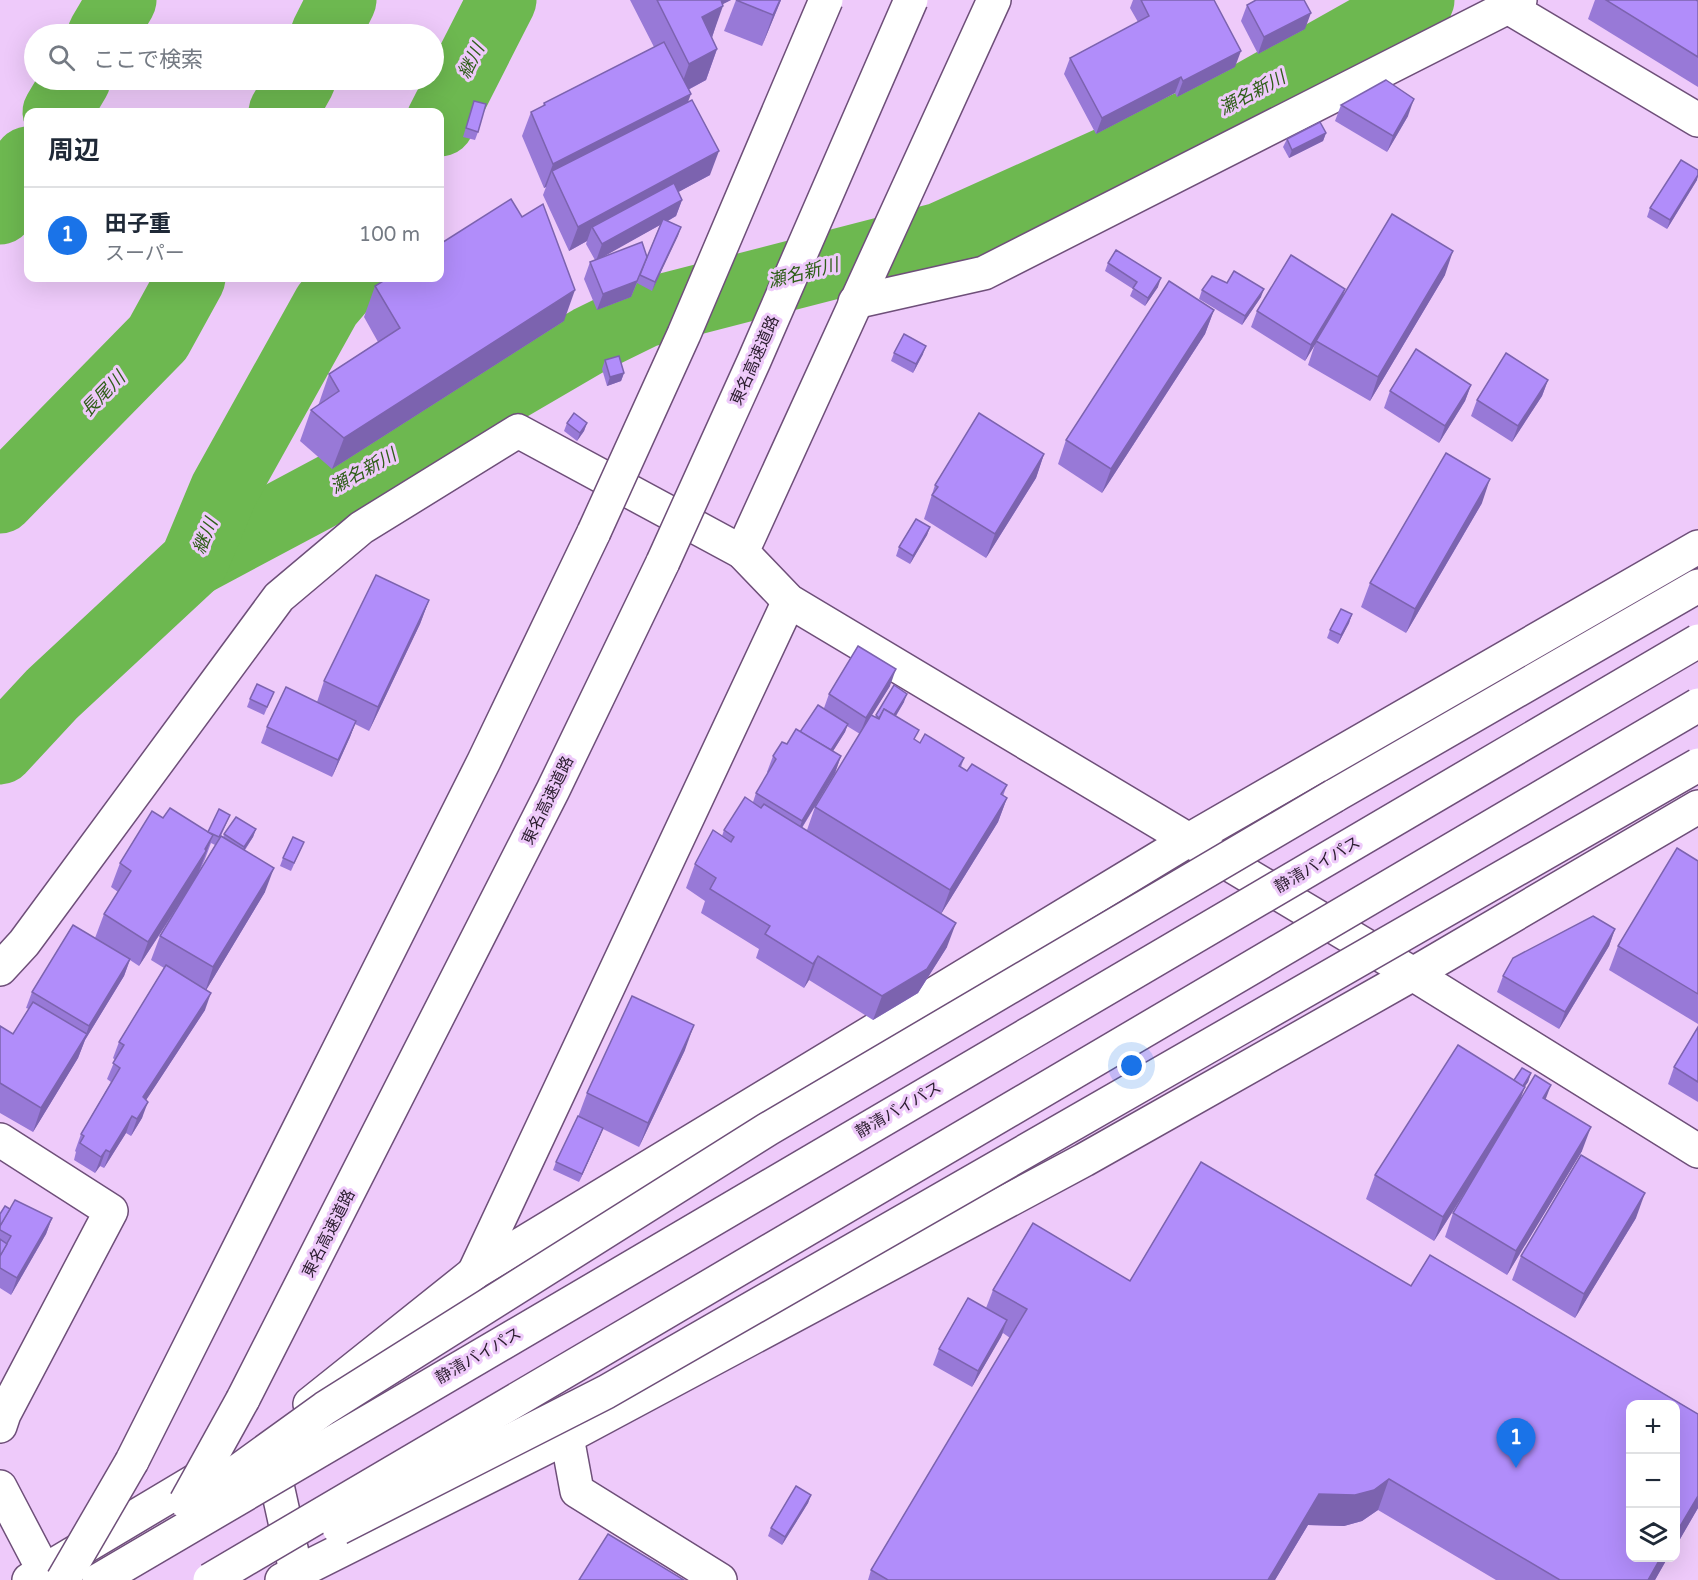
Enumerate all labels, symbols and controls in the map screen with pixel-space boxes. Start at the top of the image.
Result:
search box [24,24,444,90]
water label: 継川 [453,38,490,82]
icon: search [45,41,78,74]
text: ここで検索 [93,47,203,73]
water label: 瀬名新川 [1215,65,1291,120]
text: 周辺 [48,135,100,166]
text: 田子重 [105,211,171,237]
text: 1 [61,223,74,247]
text: 100 m [359,223,420,247]
text: スーパー [105,242,185,266]
water label: 瀬名新川 [765,253,843,292]
street label: 東名高速道路 [726,312,784,408]
water label: 長尾川 [76,365,131,421]
water label: 瀬名新川 [326,443,402,498]
water label: 継川 [188,513,223,557]
street label: 東名高速道路 [518,753,578,848]
street label: 静清バイパス [1271,832,1364,897]
your location [1117,1051,1146,1080]
street label: 静清バイパス [852,1077,945,1142]
street label: 東名高速道路 [298,1186,360,1281]
street label: 静清バイパス [432,1323,525,1388]
map controls [1626,1400,1680,1562]
button: + [1626,1400,1680,1454]
pin: 1 [1496,1418,1536,1468]
button: − [1626,1454,1680,1508]
button: layers [1626,1508,1680,1562]

